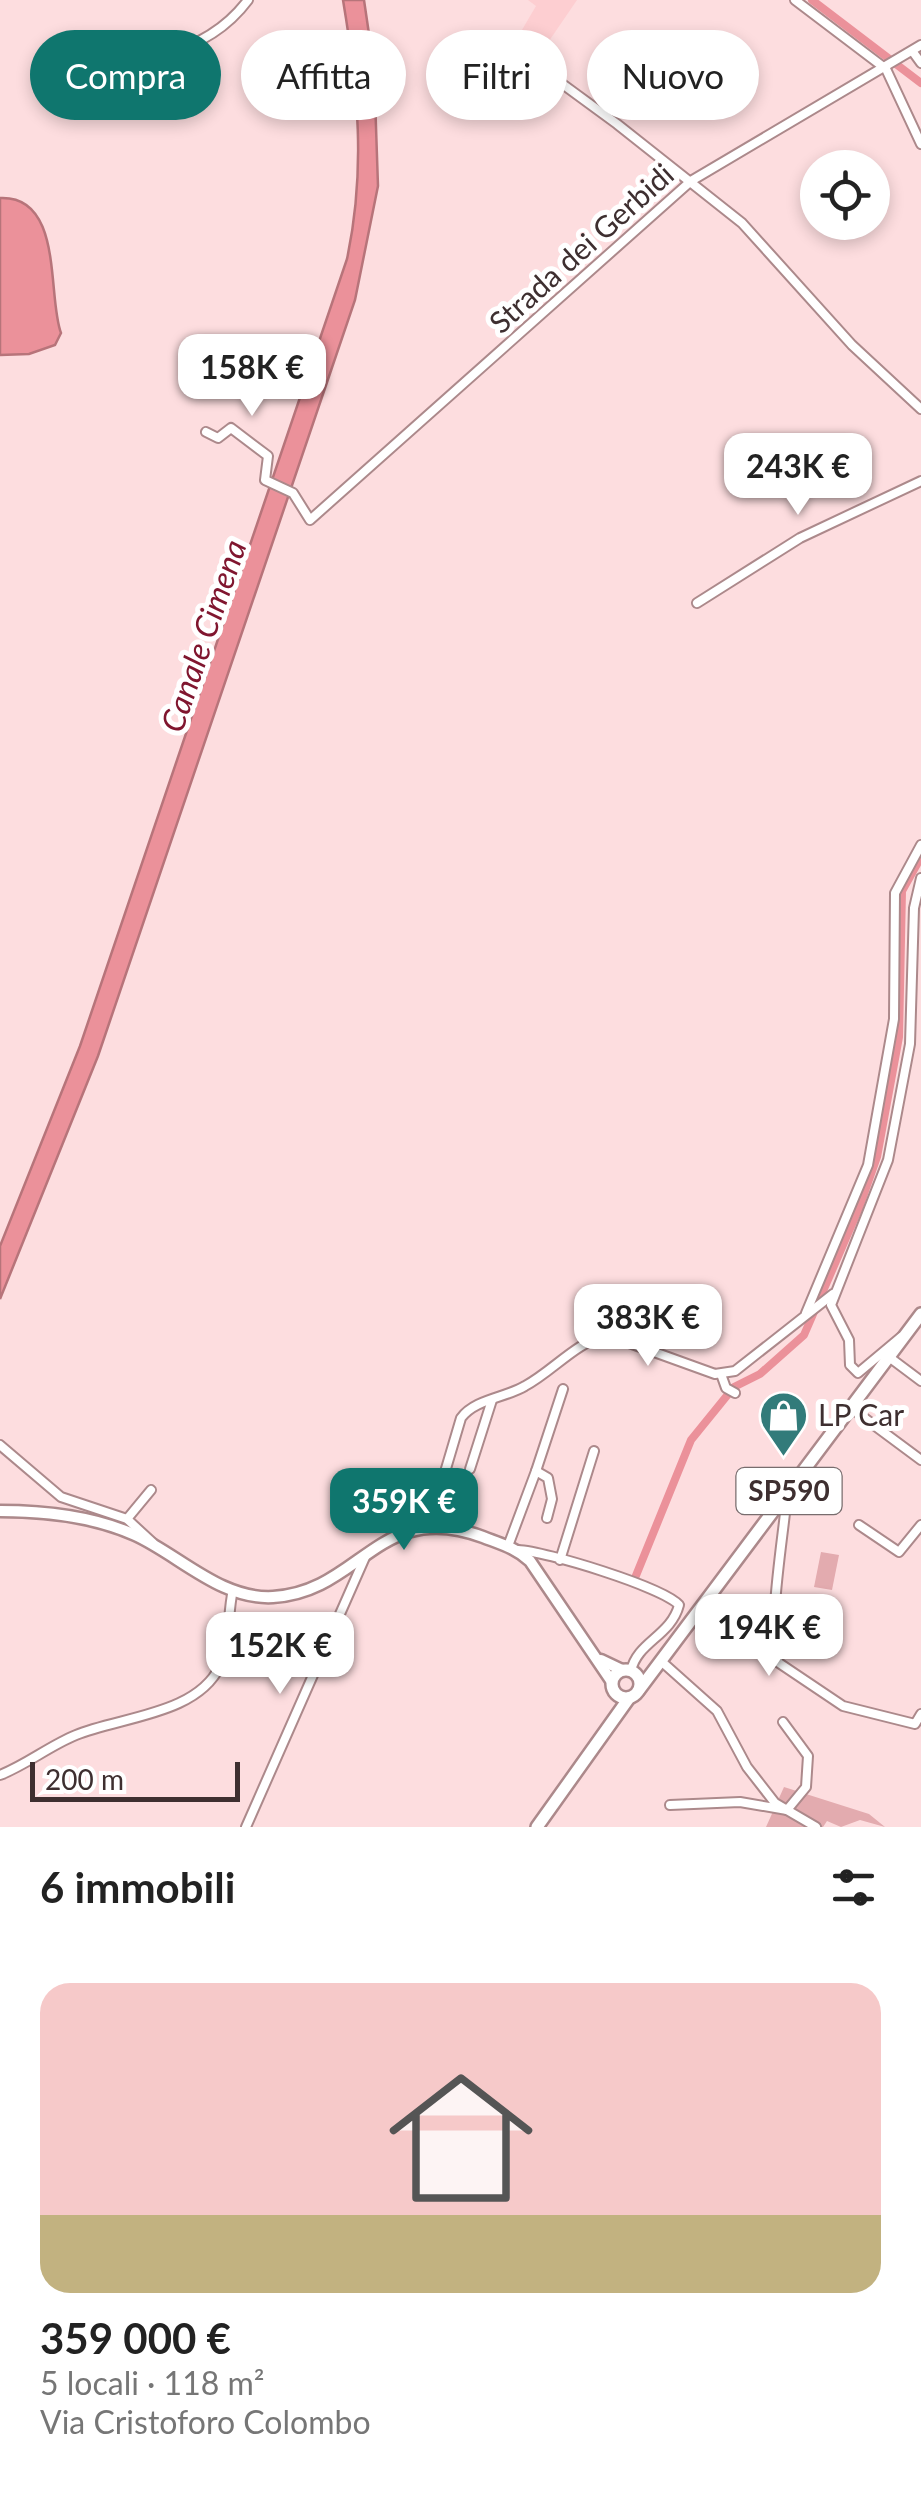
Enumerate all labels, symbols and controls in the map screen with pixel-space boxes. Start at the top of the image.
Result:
chip: Compra [30,30,221,120]
chip: Affitta [241,30,406,120]
chip: Filtri [426,30,567,120]
chip: Nuovo [587,30,759,120]
map controls [800,150,890,240]
button: locate [800,150,890,240]
street label: Strada dei Gerbidi [481,155,680,340]
pin: 158K € [171,334,333,419]
text: 158K € [200,347,304,386]
pin: 243K € [717,433,879,518]
text: 243K € [746,446,850,485]
water label: Canale Cimena [151,534,254,737]
pin: 383K € [567,1284,729,1369]
text: 383K € [596,1297,700,1336]
shop icon: LP Car [757,1390,809,1458]
place label: LP Car [818,1396,904,1432]
pin: 359K € [323,1468,485,1553]
road number: SP590 [736,1468,842,1514]
text: 359K € [352,1481,456,1520]
pin: 194K € [688,1594,850,1679]
text: 194K € [717,1607,821,1646]
pin: 152K € [199,1612,361,1697]
text: 152K € [228,1625,332,1664]
scale bar [30,1757,240,1802]
text: 200 m [45,1762,124,1796]
icon: filters [826,1860,881,1915]
text: 6 immobili [40,1862,235,1912]
icon: home [371,2048,551,2228]
text: 359 000 € [40,2313,231,2363]
text: 5 locali · 118 m² [40,2363,264,2402]
text: Via Cristoforo Colombo [40,2402,371,2441]

